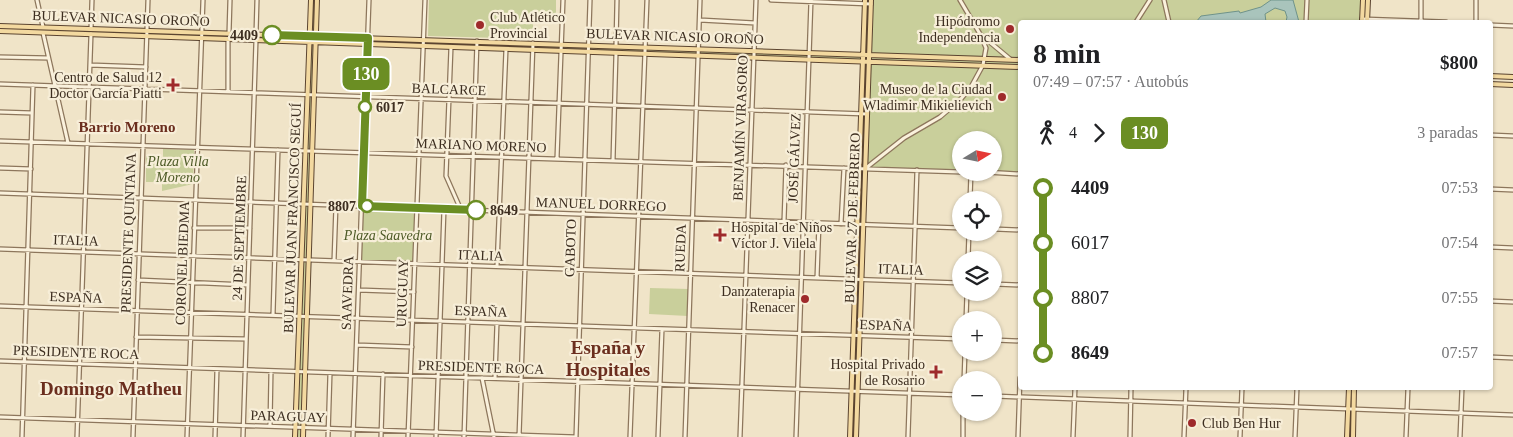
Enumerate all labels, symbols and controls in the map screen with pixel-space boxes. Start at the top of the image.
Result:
street label: BULEVAR NICASIO OROÑO [32,8,210,29]
place label: Club Atlético Provincial [490,10,565,41]
place label: Hipódromo Independencia [918,14,1001,45]
marker: Club Atlético Provincial [474,19,486,31]
marker: Hipódromo Independencia [1004,23,1016,35]
marker: 4409 [262,25,282,45]
street label: BULEVAR NICASIO OROÑO [586,26,764,47]
place label: 4409 [230,28,258,43]
text: 8 min [1033,38,1101,69]
text: $800 [1440,52,1478,73]
street label: BENJAMÍN VIRASORO [729,55,751,201]
line badge: 130 [337,58,395,90]
text: 130 [353,64,380,84]
place label: Centro de Salud 12 Doctor García Piatti [49,70,162,101]
text: 07:49 – 07:57 · Autobús [1033,73,1189,90]
marker: Centro de Salud 12 Doctor García Piatti [166,78,180,92]
street label: BALCARCE [411,81,487,98]
place label: Museo de la Ciudad Wladimir Mikielievich [863,82,992,113]
marker: Museo de la Ciudad Wladimir Mikielievich [996,91,1008,103]
marker: 6017 [358,100,372,114]
place label: 6017 [376,100,404,115]
street label: BULEVAR JUAN FRANCISCO SEGUÍ [280,102,304,333]
street label: JOSÉ GÁLVEZ [784,113,804,203]
district label: Barrio Moreno [79,119,175,135]
icon: walk [1033,119,1061,147]
icon: forward [1085,119,1113,147]
text: 130 [1131,123,1158,143]
text: 4 [1069,124,1077,141]
text: 3 paradas [1417,124,1478,141]
north arrow [952,131,1002,181]
map controls [952,131,1002,421]
street label: BULEVAR 27 DE FEBRERO [842,133,863,303]
street label: MARIANO MORENO [415,136,547,155]
street label: PRESIDENTE QUINTANA [118,152,139,313]
park label: Plaza Villa Moreno [146,154,209,185]
street label: 24 DE SEPTIEMBRE [230,175,249,301]
text: 4409 [1071,177,1109,198]
text: 07:53 [1442,179,1478,196]
button: locate [952,191,1002,241]
street label: MANUEL DORREGO [535,195,666,214]
place label: 8807 [328,199,356,214]
marker: 8807 [360,199,374,213]
street label: CORONEL BIEDMA [173,200,192,325]
marker: 8649 [466,200,486,220]
place label: 8649 [490,203,518,218]
street label: GABOTO [562,219,579,277]
place label: Hospital de Niños Víctor J. Vilela [731,220,832,251]
street label: RUEDA [672,223,689,272]
park label: Plaza Saavedra [343,228,432,243]
marker: Hospital de Niños Víctor J. Vilela [713,228,727,242]
street label: ITALIA [53,232,100,249]
text: 6017 [1071,232,1109,253]
text: 07:54 [1442,234,1478,251]
street label: ITALIA [458,247,505,264]
button: layers [952,251,1002,301]
street label: SAAVEDRA [339,255,356,330]
street label: URUGUAY [394,258,411,328]
street label: ITALIA [878,261,925,278]
place label: Danzaterapia Renacer [721,284,796,315]
text: 8807 [1071,287,1109,308]
street label: ESPAÑA [49,289,104,306]
text: 07:55 [1442,289,1478,306]
marker: Danzaterapia Renacer [799,293,811,305]
street label: ESPAÑA [454,303,509,320]
button: + [952,311,1002,361]
street label: ESPAÑA [859,317,914,334]
district label: España y Hospitales [566,337,650,380]
text: 8649 [1071,342,1109,363]
street label: PRESIDENTE ROCA [13,343,140,362]
text: 07:57 [1442,344,1478,361]
place label: Hospital Privado de Rosario [831,357,925,388]
street label: PRESIDENTE ROCA [418,358,545,377]
marker: Hospital Privado de Rosario [929,365,943,379]
button: − [952,371,1002,421]
district label: Domingo Matheu [40,378,182,399]
street label: PARAGUAY [250,408,326,425]
place label: Club Ben Hur [1202,416,1281,431]
marker: Club Ben Hur [1186,417,1198,429]

